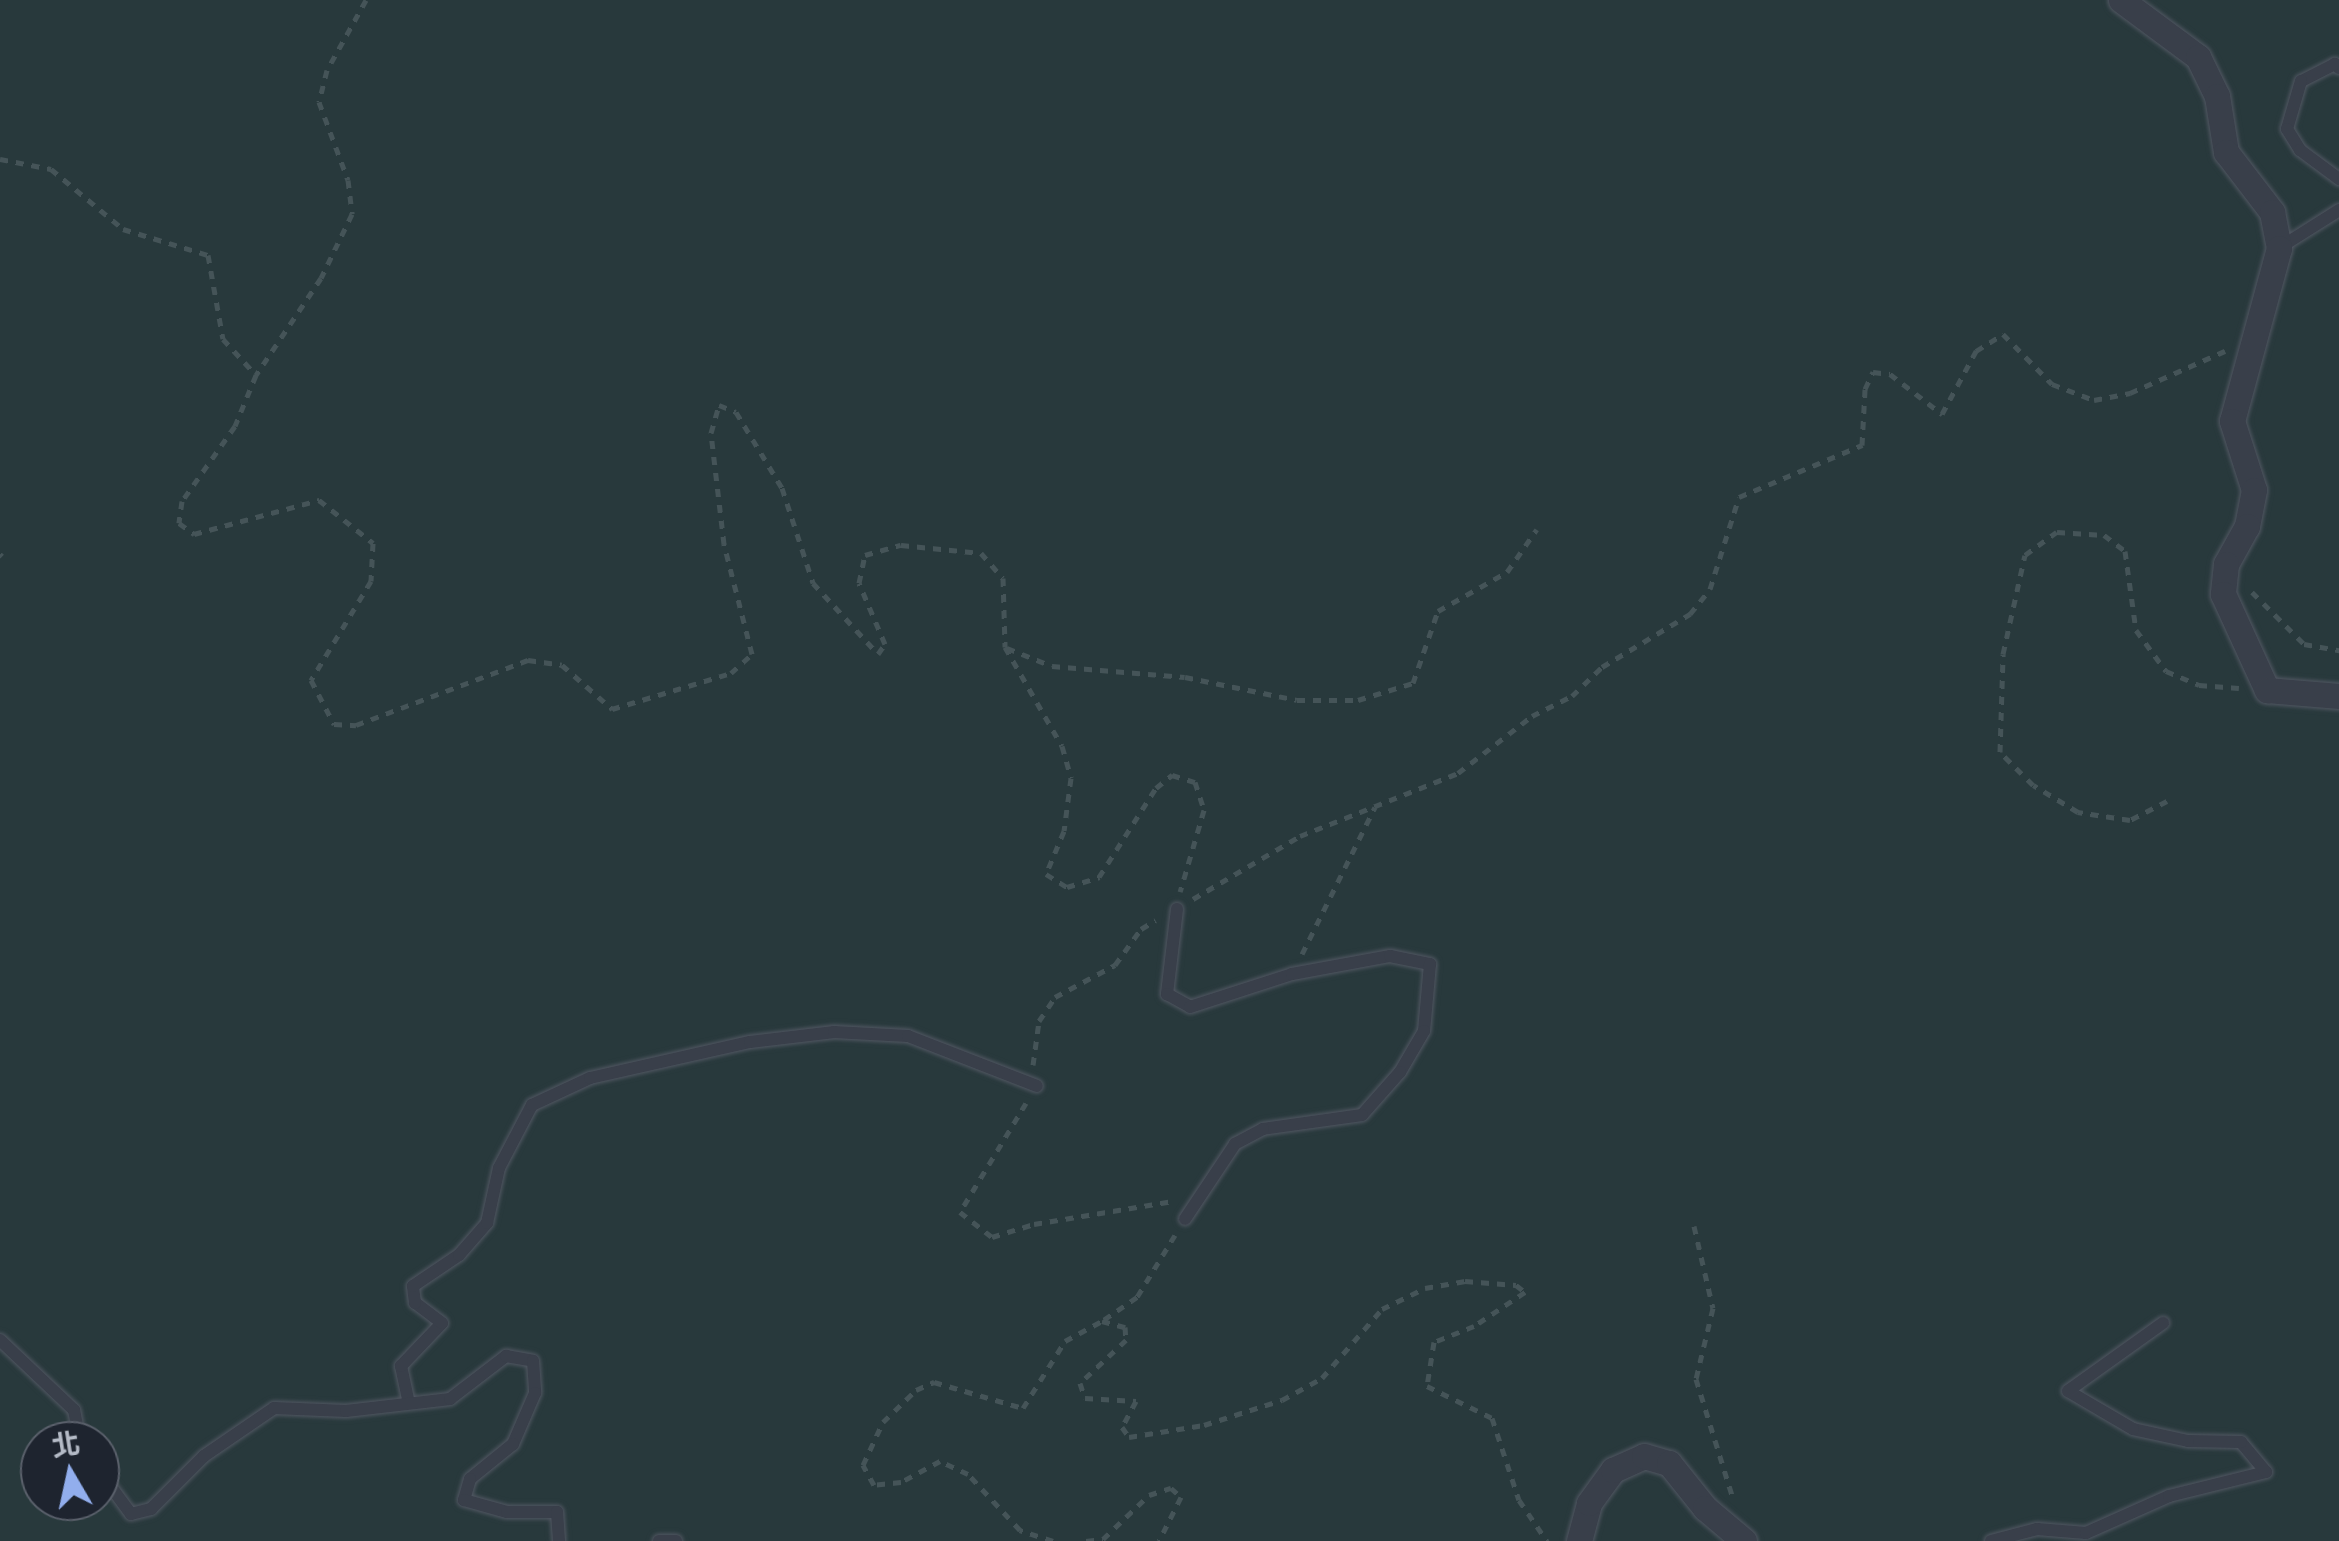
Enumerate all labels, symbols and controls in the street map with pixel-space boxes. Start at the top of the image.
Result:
north arrow [20,1421,120,1521]
text: 北 [49,1424,82,1462]

